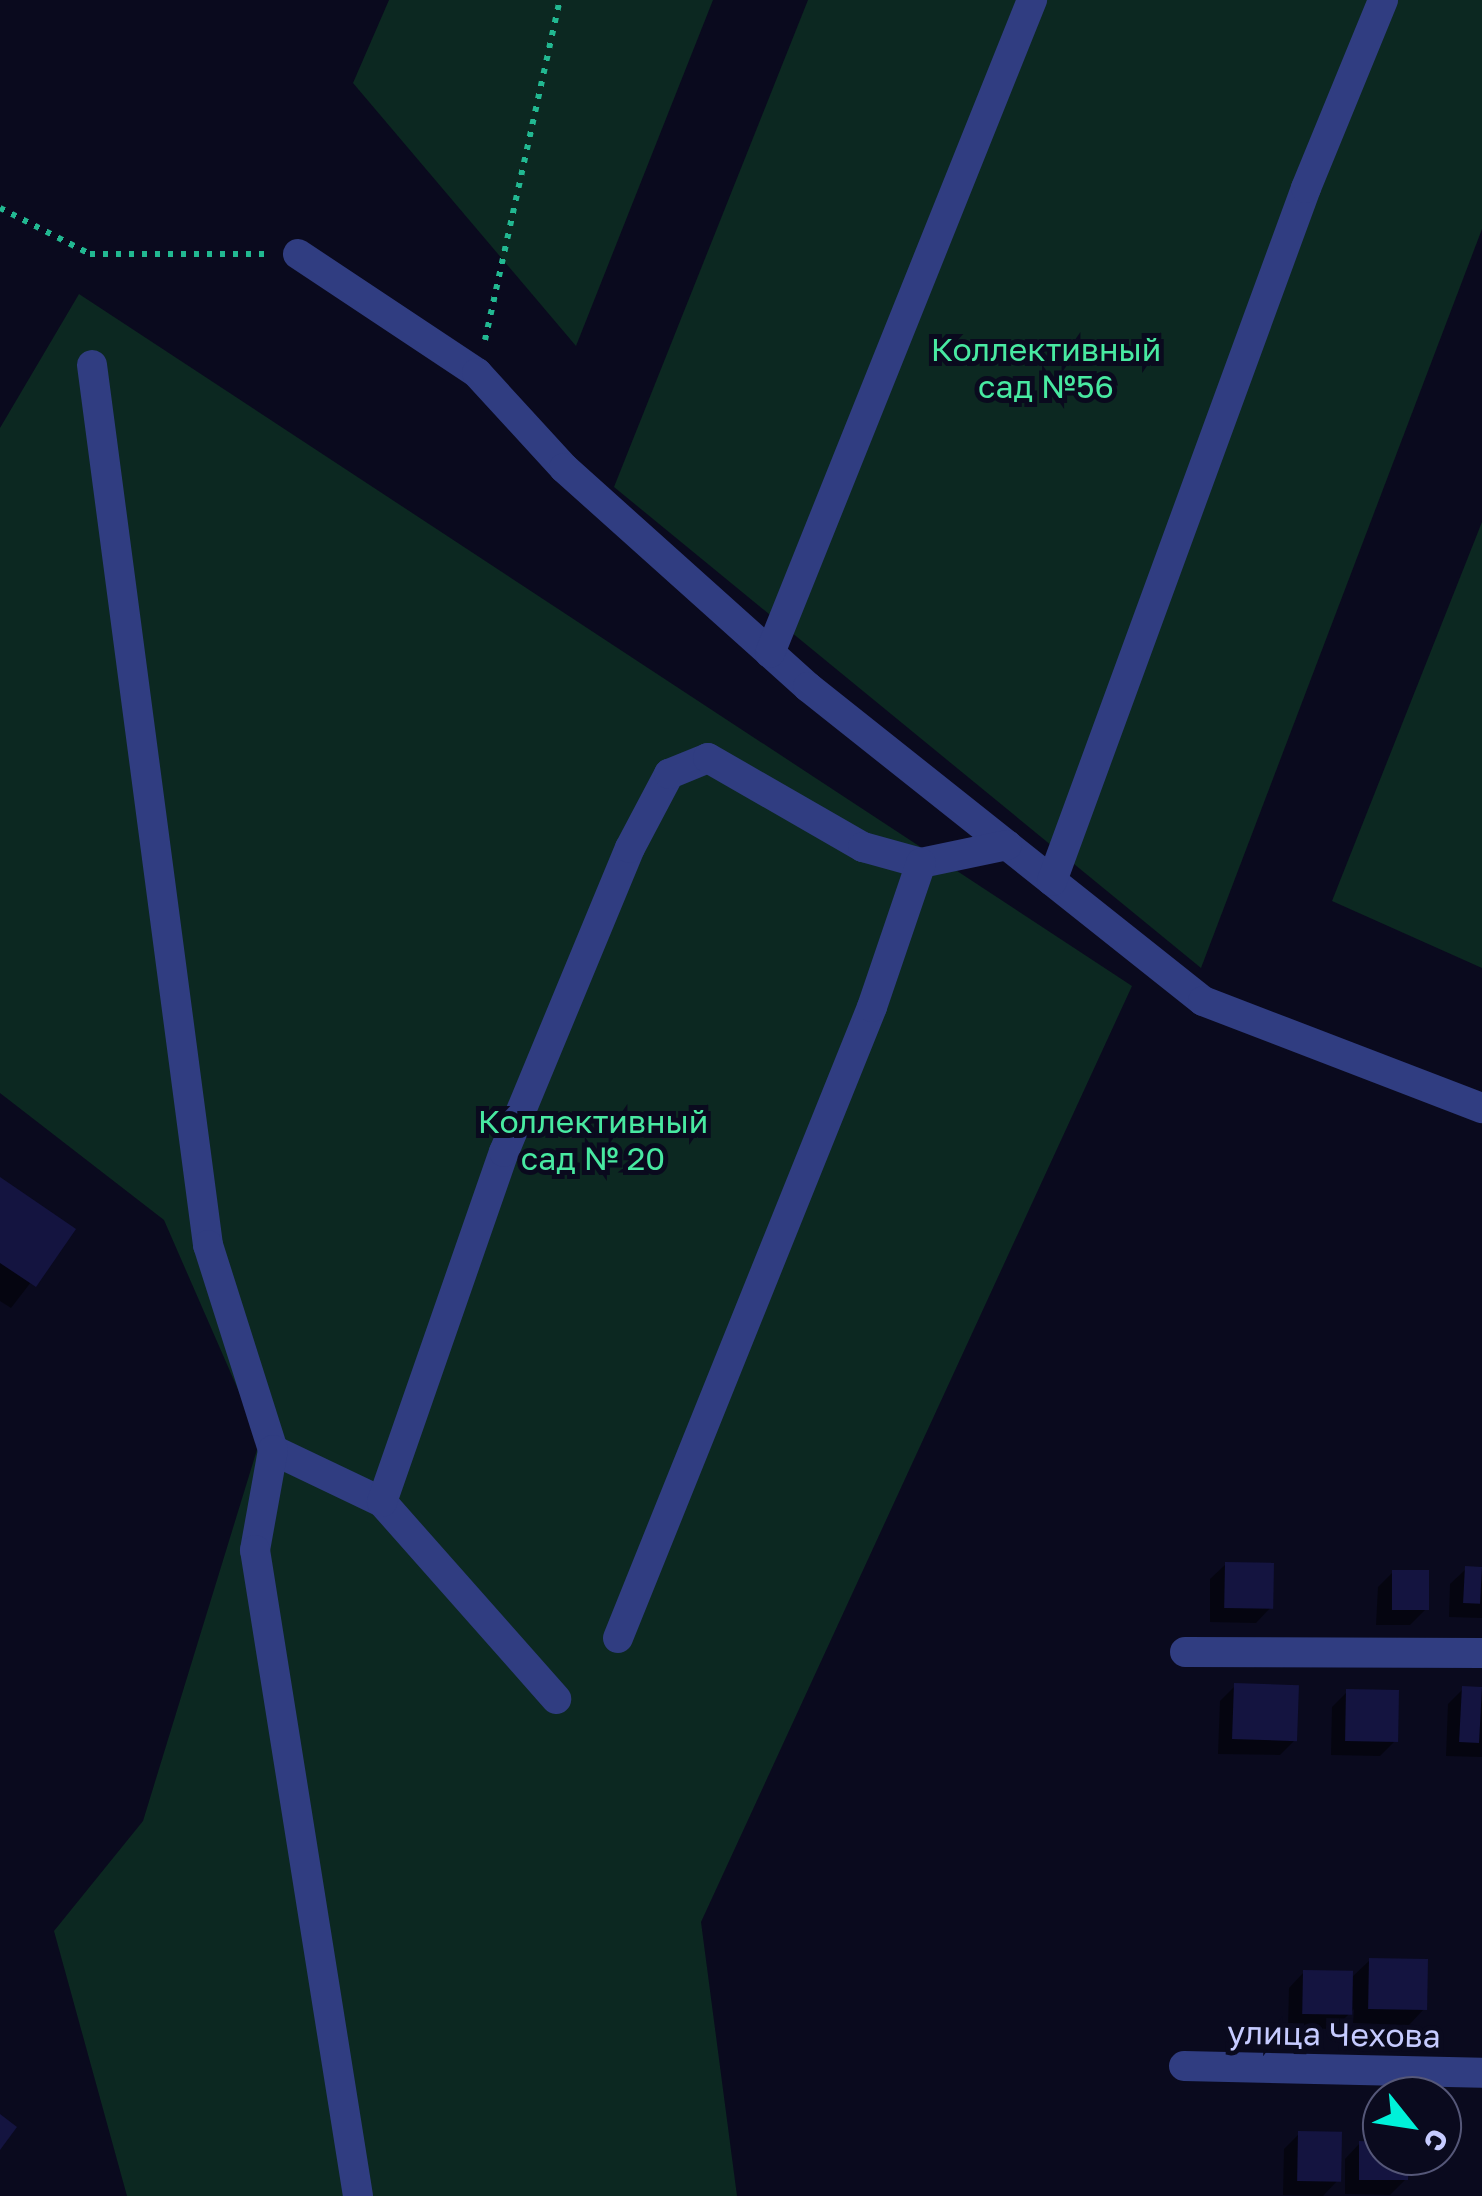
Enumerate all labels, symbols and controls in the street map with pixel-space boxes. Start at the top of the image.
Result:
park label: Коллективный сад №56 [931,331,1161,406]
park label: Коллективный сад № 20 [478,1103,708,1178]
street label: улица Чехова [1227,2013,1441,2055]
north arrow [1362,2076,1462,2176]
text: С [1417,2123,1456,2157]

